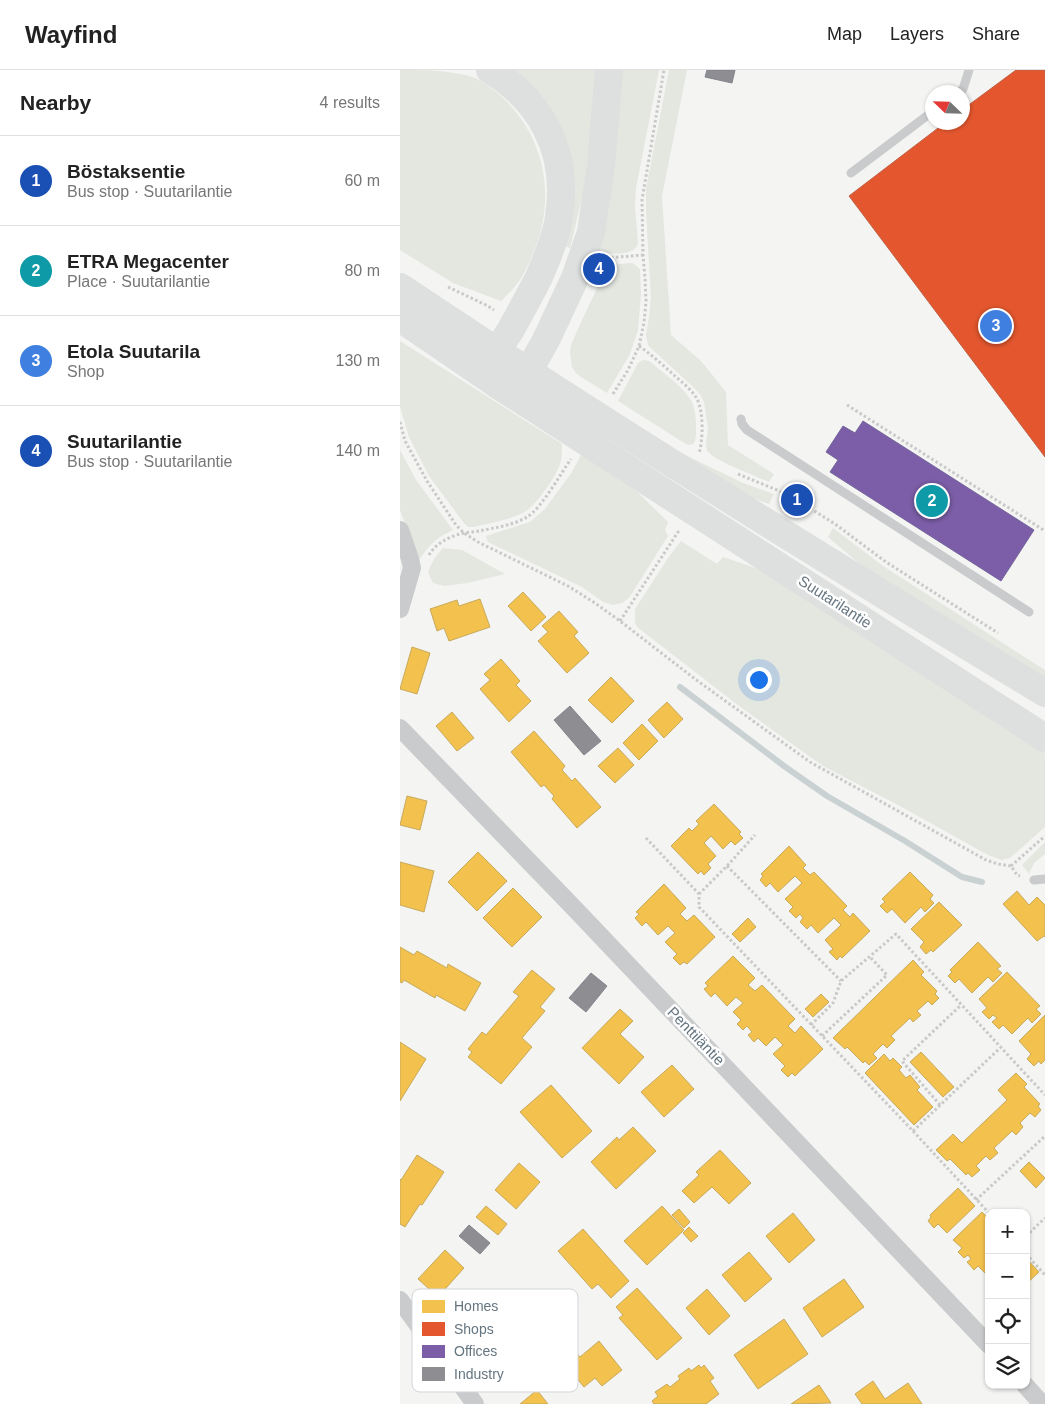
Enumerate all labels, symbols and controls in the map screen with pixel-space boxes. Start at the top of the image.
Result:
text: Wayfind [25,21,117,48]
text: Map [827,24,862,44]
text: Layers [890,24,944,44]
text: Share [972,24,1020,44]
north arrow [925,85,970,130]
text: Nearby [20,91,91,114]
text: 4 results [320,94,380,111]
text: Böstaksentie [67,161,185,182]
text: 1 [32,172,40,189]
text: 60 m [344,172,380,189]
text: Bus stop · Suutarilantie [67,183,232,200]
pin: 4 [583,250,615,288]
text: ETRA Megacenter [67,251,229,272]
text: 2 [32,262,40,279]
text: 80 m [344,262,380,279]
text: Place · Suutarilantie [67,273,210,290]
pin: 3 [980,307,1012,345]
text: Etola Suutarila [67,341,200,362]
text: 3 [32,352,40,369]
text: 130 m [336,352,380,369]
text: Shop [67,363,104,380]
text: Suutarilantie [67,431,182,452]
text: 4 [32,442,40,459]
text: 140 m [336,442,380,459]
text: Bus stop · Suutarilantie [67,453,232,470]
pin: 1 [781,481,813,519]
pin: 2 [916,482,948,520]
street label: Suutarilantie [796,572,875,631]
your location [746,667,772,693]
street label: Penttiläntie [664,1003,728,1068]
map controls [985,1209,1030,1389]
button: + [985,1209,1030,1254]
button: − [985,1254,1030,1299]
legend [412,1289,578,1392]
text: Homes [454,1298,498,1314]
button: locate [985,1299,1030,1344]
text: Shops [454,1321,494,1337]
text: Offices [454,1343,497,1359]
button: layers [985,1344,1030,1389]
text: Industry [454,1366,504,1382]

